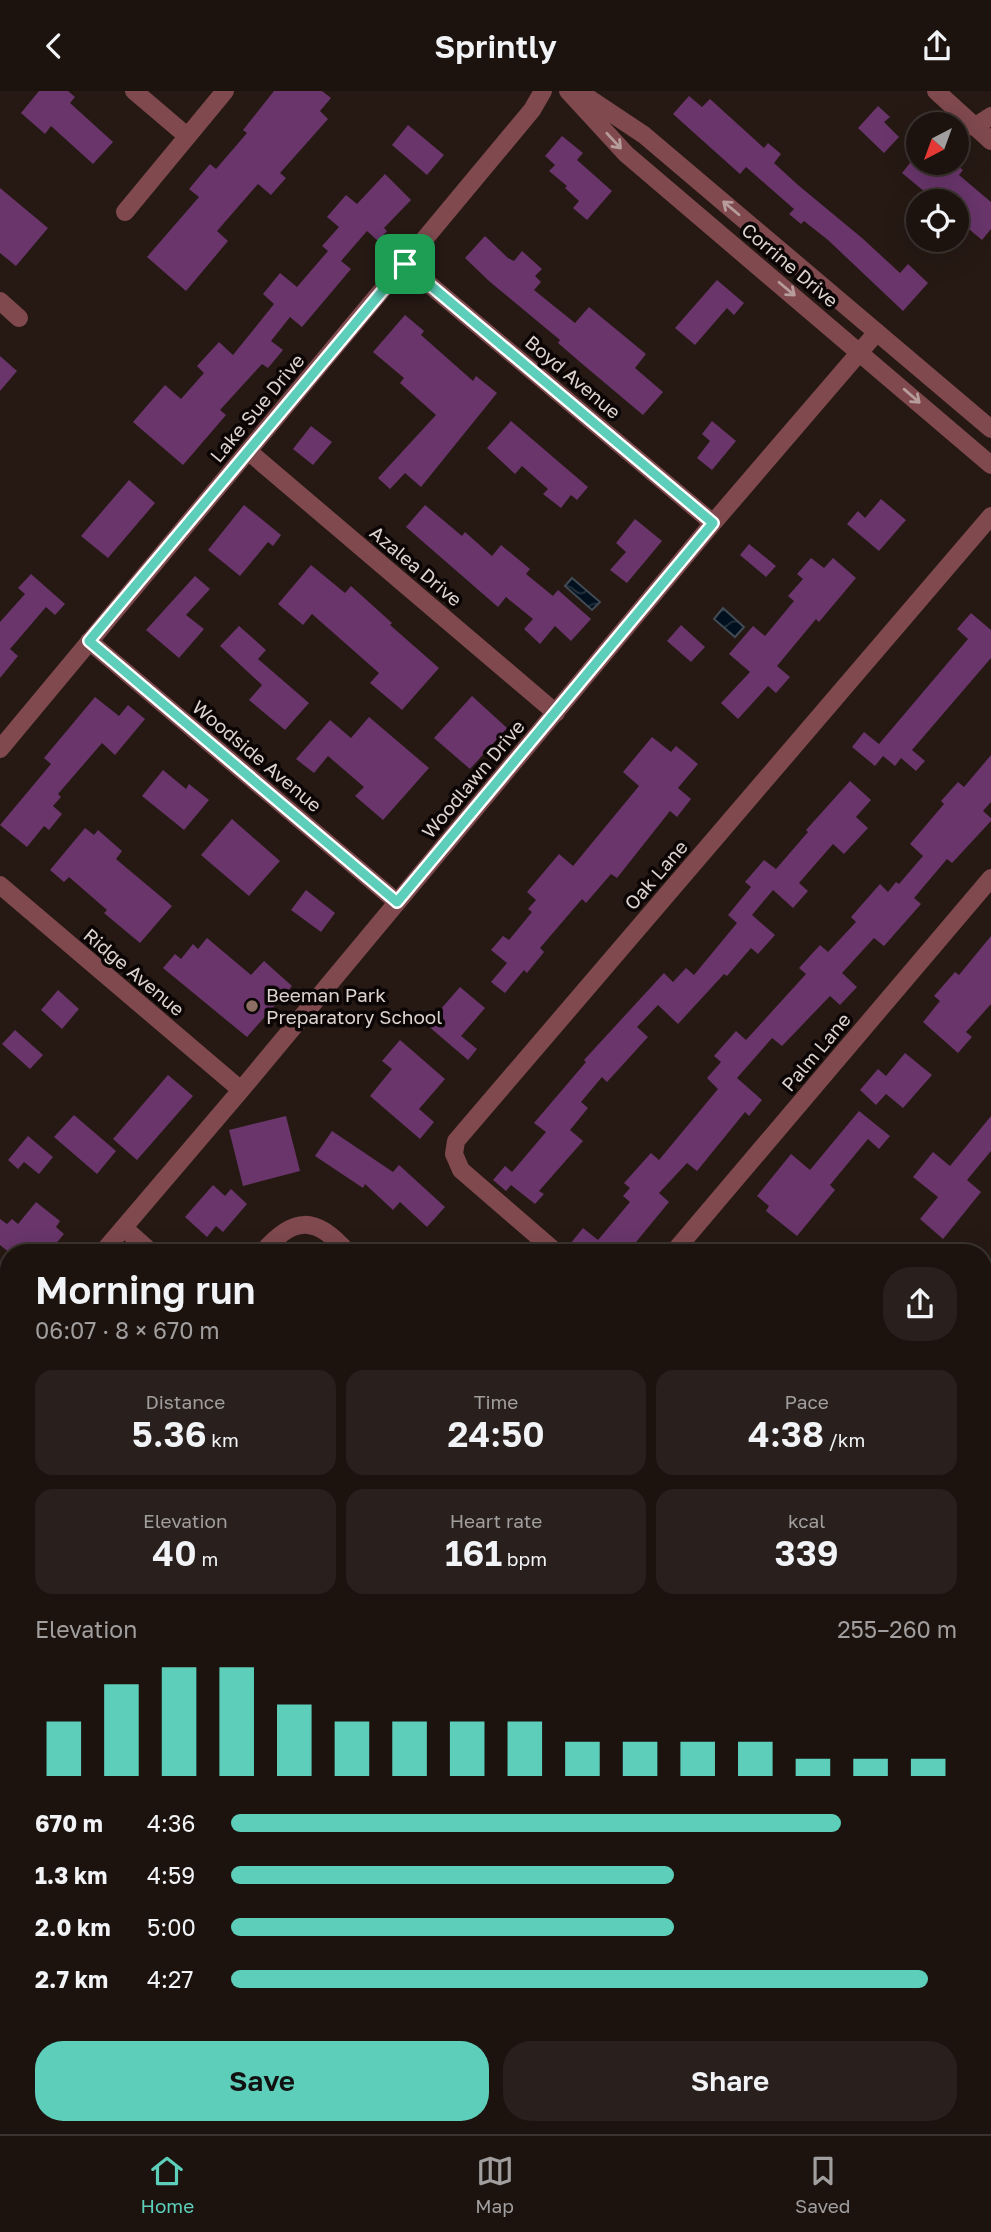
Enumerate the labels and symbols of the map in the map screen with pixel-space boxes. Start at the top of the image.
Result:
north arrow [906,112,970,175]
one-way arrow [606,132,623,149]
one-way arrow [723,200,741,216]
street label: Corrine Drive [737,218,843,312]
pin [375,234,435,294]
one-way arrow [777,282,795,297]
street label: Boyd Avenue [521,330,626,423]
street label: Lake Sue Drive [205,349,309,467]
one-way arrow [903,388,921,404]
street label: Azalea Drive [366,521,467,611]
street label: Woodside Avenue [188,695,327,816]
street label: Woodlawn Drive [416,715,529,843]
street label: Oak Lane [619,835,692,914]
street label: Ridge Avenue [79,923,189,1020]
place label: Beeman Park Preparatory School [266,983,442,1028]
marker: Beeman Park Preparatory School [244,998,260,1014]
street label: Palm Lane [776,1008,855,1095]

